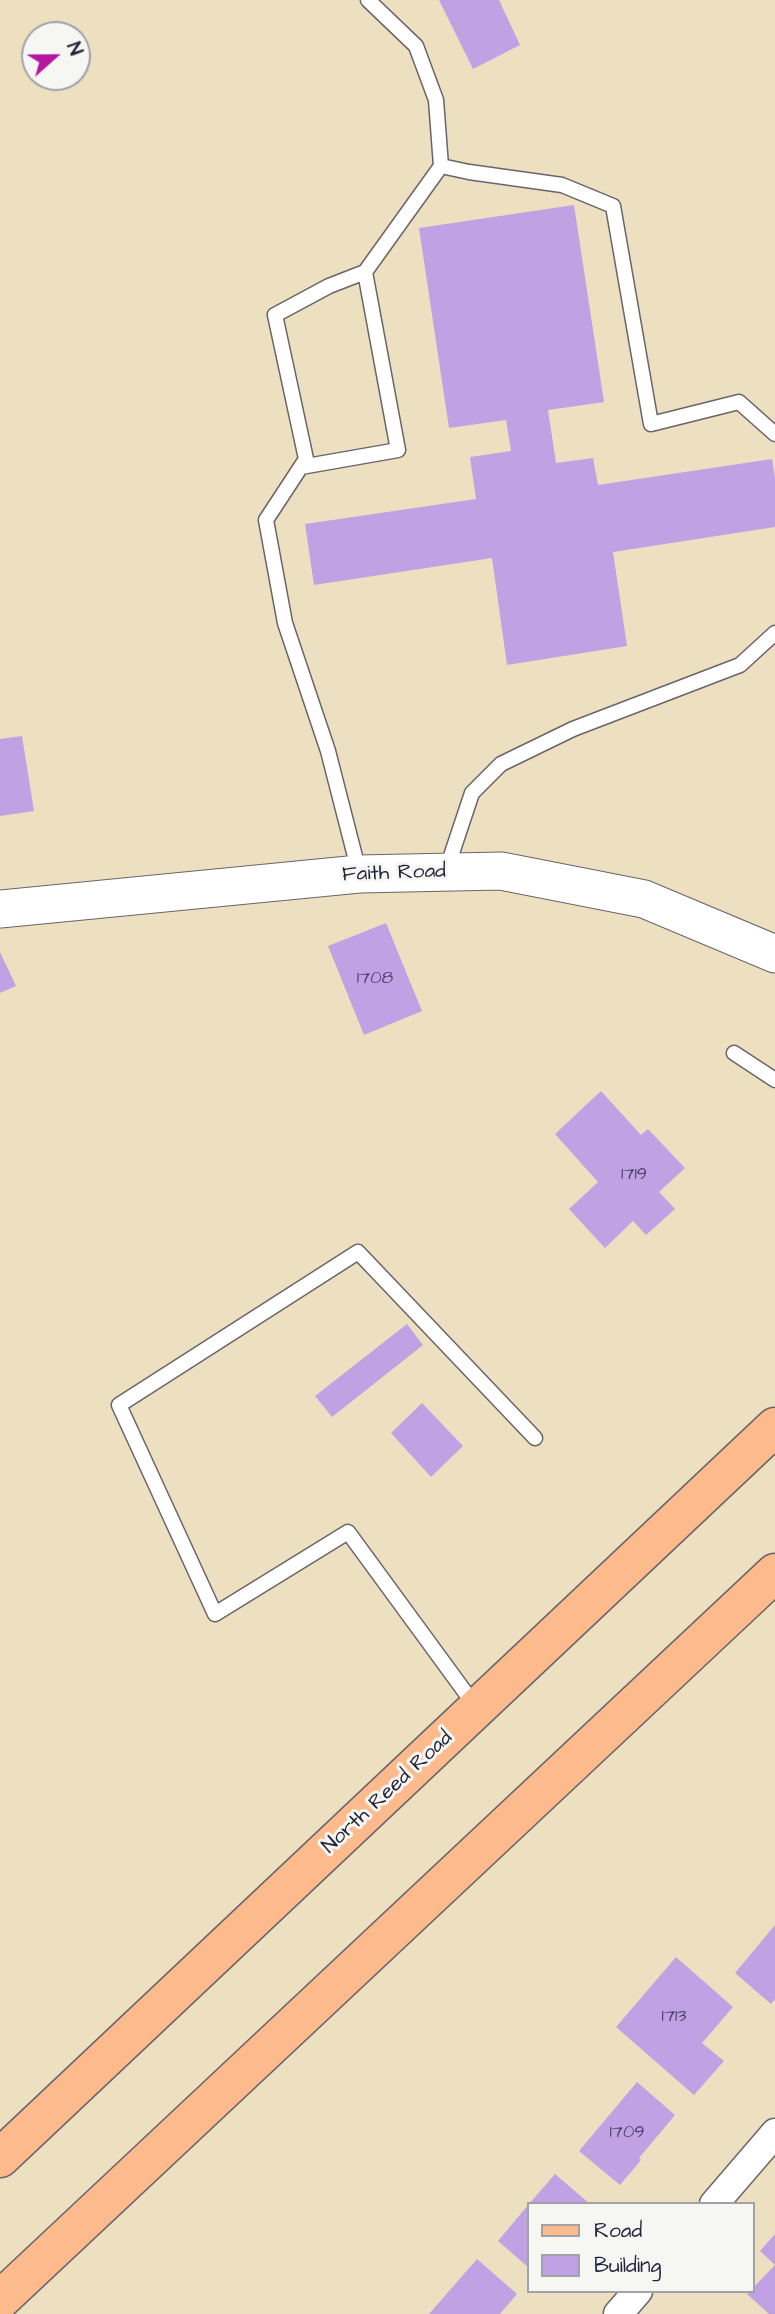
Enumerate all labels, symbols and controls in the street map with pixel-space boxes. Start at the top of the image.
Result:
north arrow [21,21,91,91]
text: N [59,39,89,59]
street label: Faith Road [342,860,446,888]
house number: 1708 [357,968,393,990]
house number: 1719 [621,1164,647,1186]
street label: North Reed Road [318,1726,458,1860]
house number: 1713 [662,2006,686,2028]
house number: 1709 [610,2122,644,2144]
legend [526,2202,754,2293]
text: Road [594,2216,642,2245]
text: Building [594,2251,661,2280]

